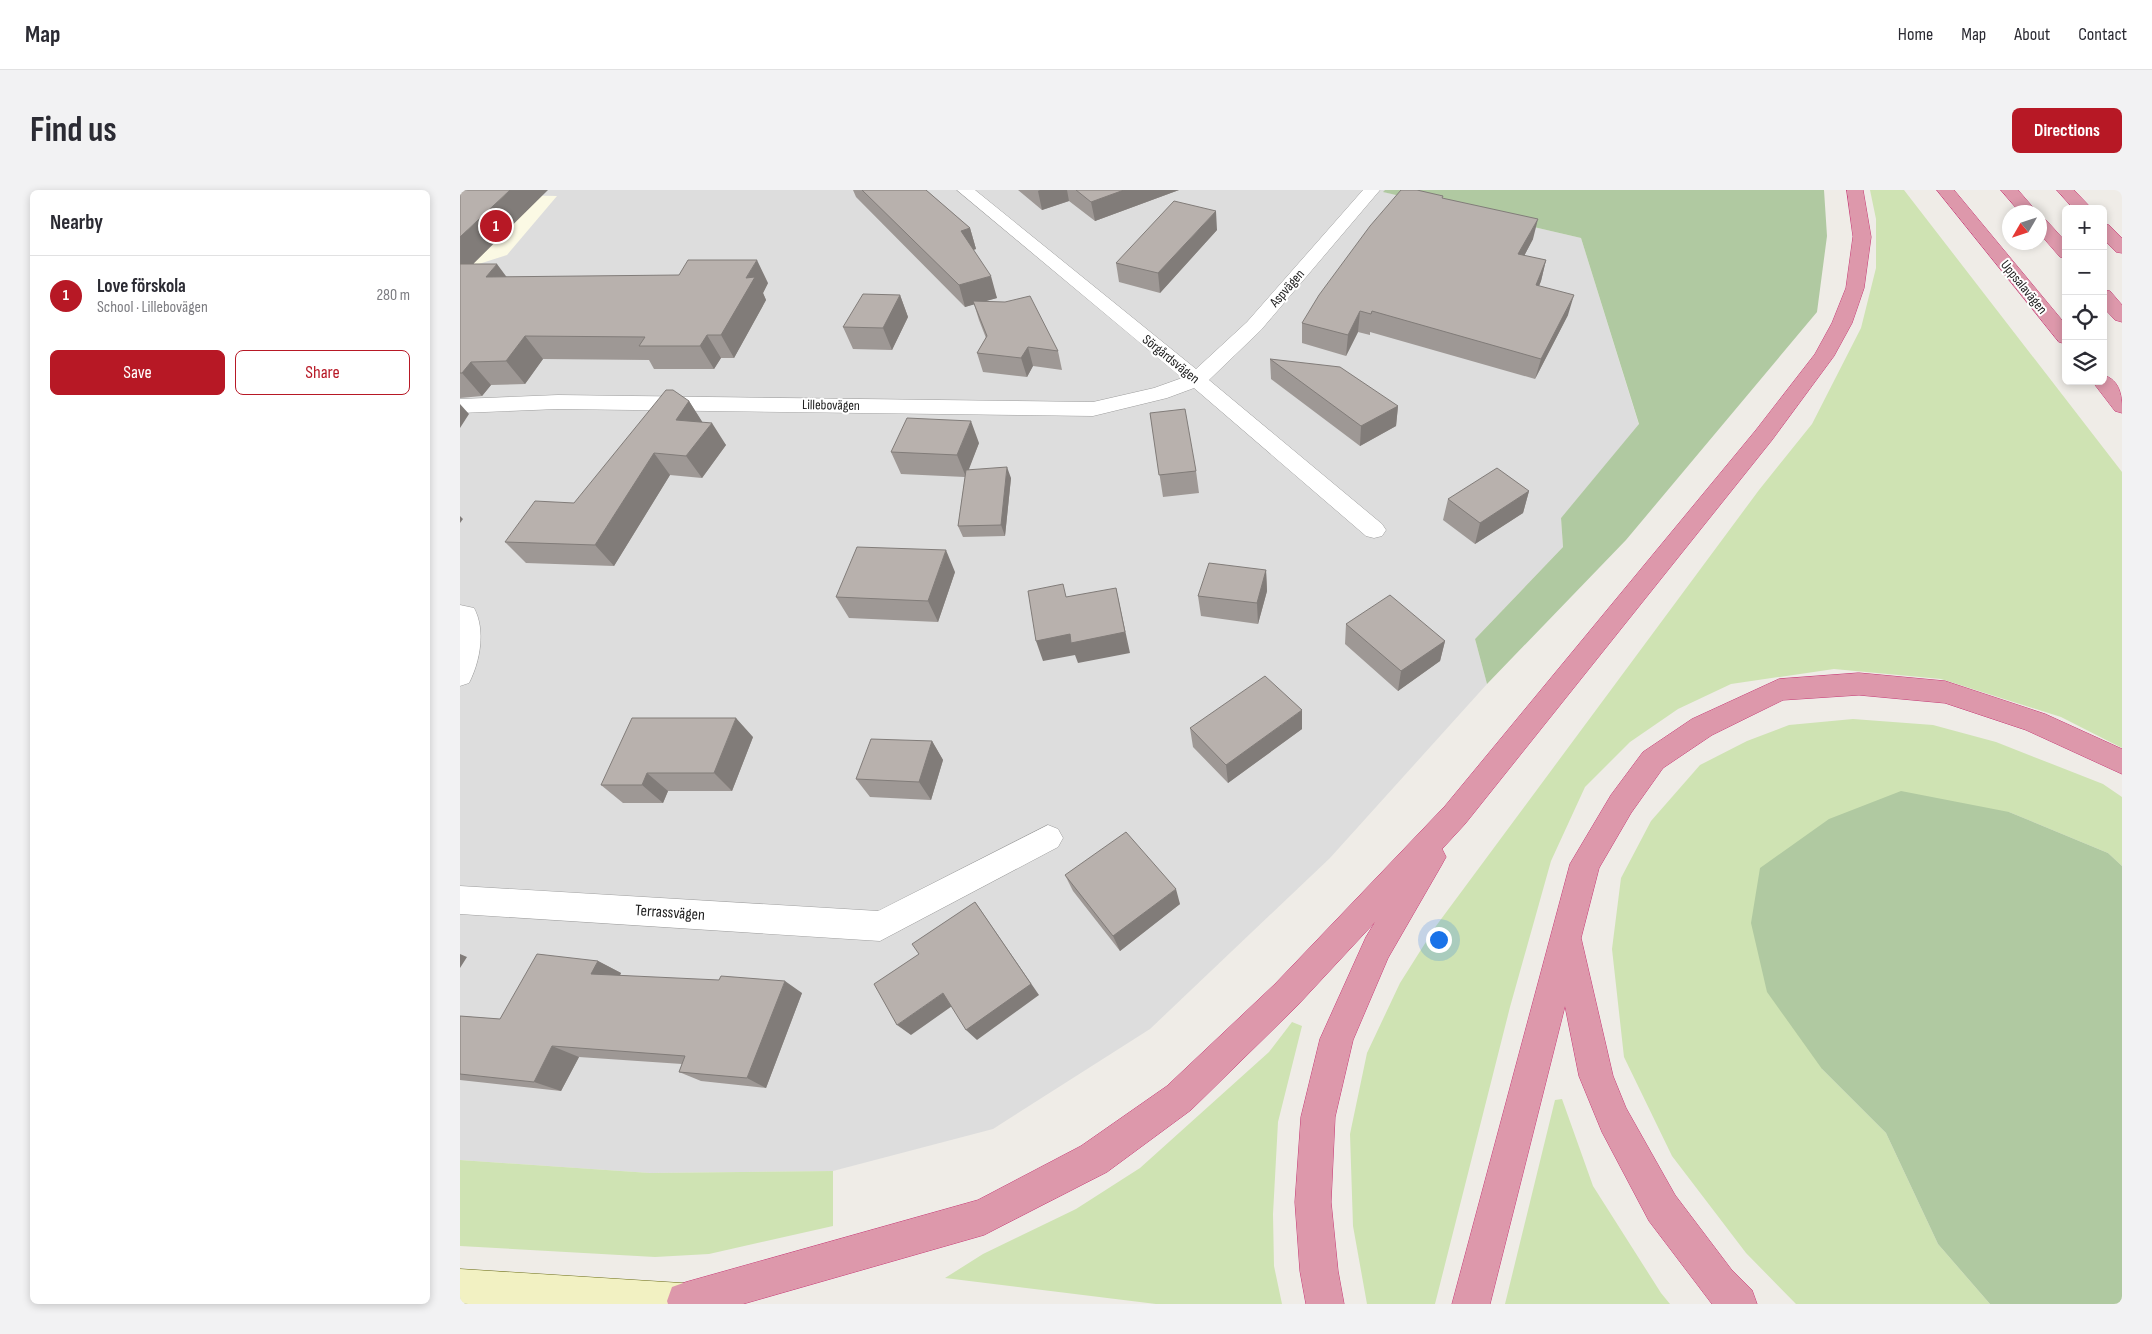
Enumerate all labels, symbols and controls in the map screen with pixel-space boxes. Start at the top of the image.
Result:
text: Map [25,20,60,49]
text: Home [1898,24,1933,45]
text: Map [1961,24,1986,45]
text: About [2014,24,2050,45]
text: Contact [2078,24,2127,45]
button: Directions [2012,108,2122,153]
text: Find us [30,109,117,152]
north arrow [2002,205,2047,250]
map controls [2062,205,2107,385]
button: + [2062,205,2107,250]
pin: 1 [480,207,512,245]
text: Nearby [50,210,103,235]
button: − [2062,250,2107,295]
street label: Uppsalavägen [1997,257,2051,317]
street label: Aspvägen [1265,266,1308,311]
text: Love förskola [97,275,186,298]
text: 1 [63,286,69,305]
text: 280 m [376,286,410,305]
button: locate [2062,295,2107,340]
text: School · Lillebovägen [97,298,208,317]
street label: Sörgårdsvägen [1139,331,1203,387]
button: layers [2062,340,2107,385]
button: Save [50,350,225,395]
button: Share [235,350,410,395]
street label: Lillebovägen [802,396,860,414]
street label: Terrassvägen [634,901,706,925]
your location [1426,927,1452,953]

